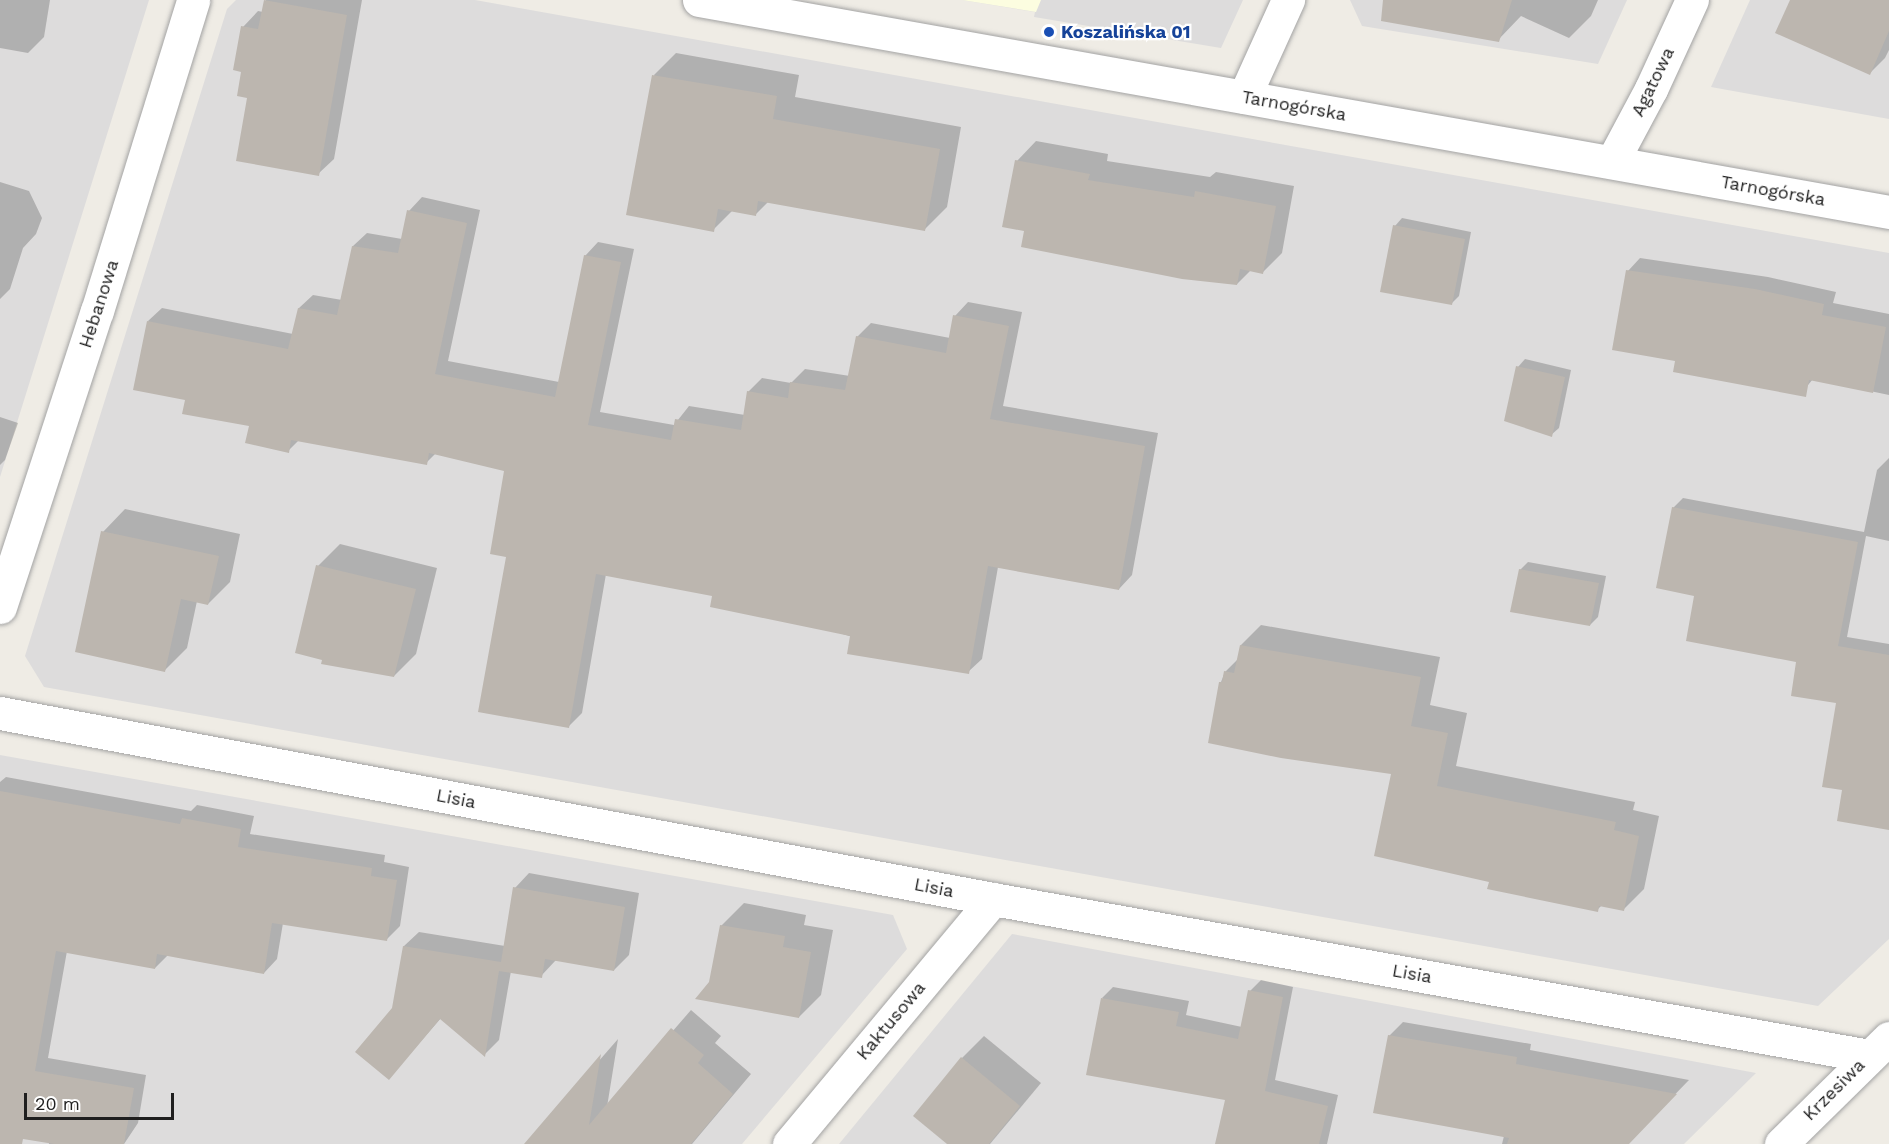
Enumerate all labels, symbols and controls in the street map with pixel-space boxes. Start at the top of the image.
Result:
place label: Koszalińska 01 [1061,21,1191,43]
marker: Koszalińska 01 [1042,25,1056,39]
street label: Agatowa [1627,44,1679,120]
street label: Tarnogórska [1240,86,1348,126]
street label: Tarnogórska [1719,171,1827,211]
street label: Hebanowa [75,257,123,351]
street label: Lisia [434,785,478,813]
street label: Lisia [912,874,956,902]
street label: Lisia [1390,960,1434,988]
street label: Kaktusowa [852,977,930,1065]
street label: Krzesiwa [1799,1055,1869,1125]
scale bar [27,1081,177,1119]
text: 20 m [35,1093,80,1114]

